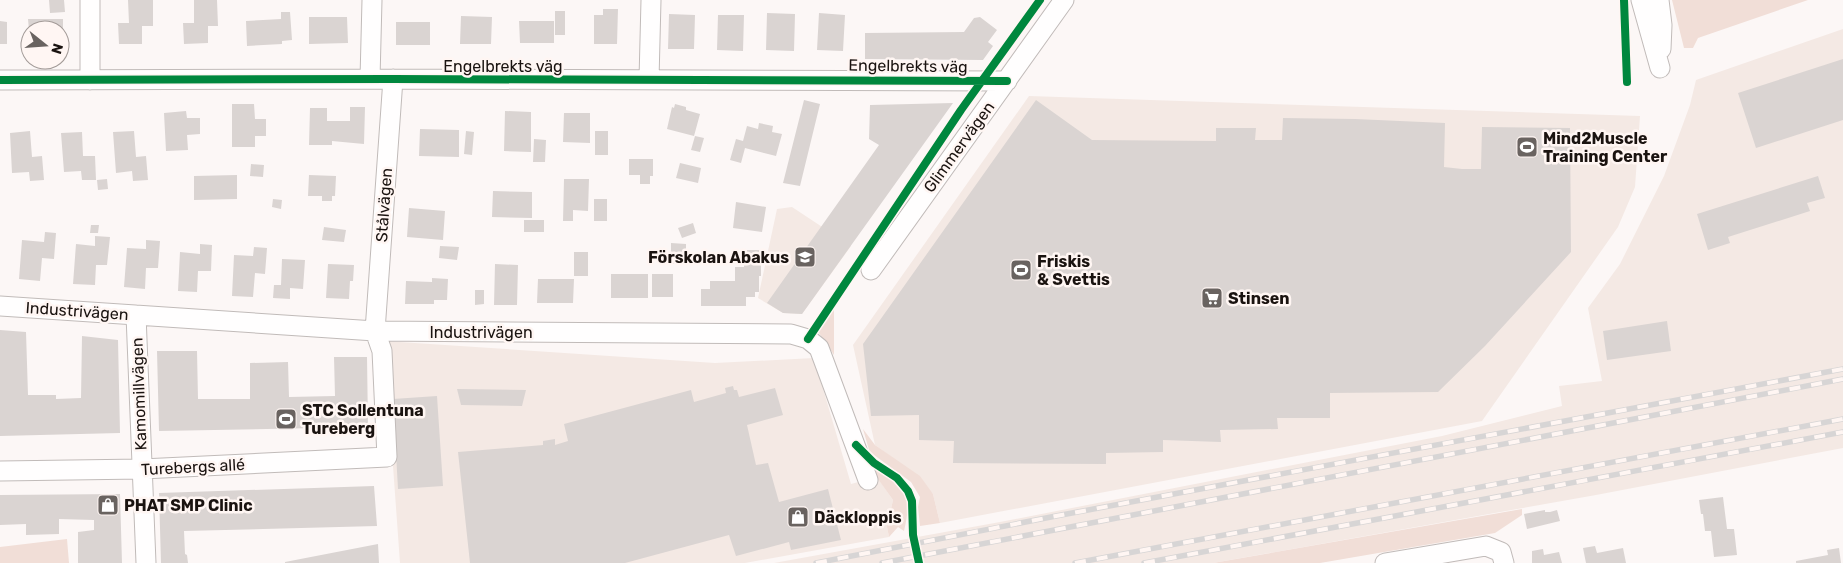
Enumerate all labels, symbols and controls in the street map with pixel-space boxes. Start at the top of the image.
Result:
north arrow [20,20,70,70]
text: N [47,41,67,56]
street label: Engelbrekts väg [848,55,968,77]
street label: Engelbrekts väg [443,57,563,76]
street label: Glimmervägen [920,98,998,196]
place label: Mind2Muscle Training Center [1543,129,1668,166]
sports icon: Mind2Muscle Training Center [1515,135,1539,159]
street label: Stålvägen [372,167,396,243]
school or university icon: Förskolan Abakus [793,245,817,269]
place label: Förskolan Abakus [648,248,789,267]
place label: Friskis & Svettis [1037,252,1110,289]
sports icon: Friskis & Svettis [1009,258,1033,282]
supermarket icon: Stinsen [1200,286,1224,310]
place label: Stinsen [1228,289,1290,308]
street label: Industrivägen [25,298,129,324]
street label: Industrivägen [429,323,533,342]
street label: Kamomillvägen [128,337,150,451]
place label: STC Sollentuna Tureberg [302,401,424,438]
sports icon: STC Sollentuna Tureberg [274,407,298,431]
street label: Turebergs allé [141,455,246,479]
shop icon: PHAT SMP Clinic [96,493,120,517]
place label: PHAT SMP Clinic [124,496,253,515]
shop icon: Däckloppis [786,505,810,529]
place label: Däckloppis [814,508,902,527]

